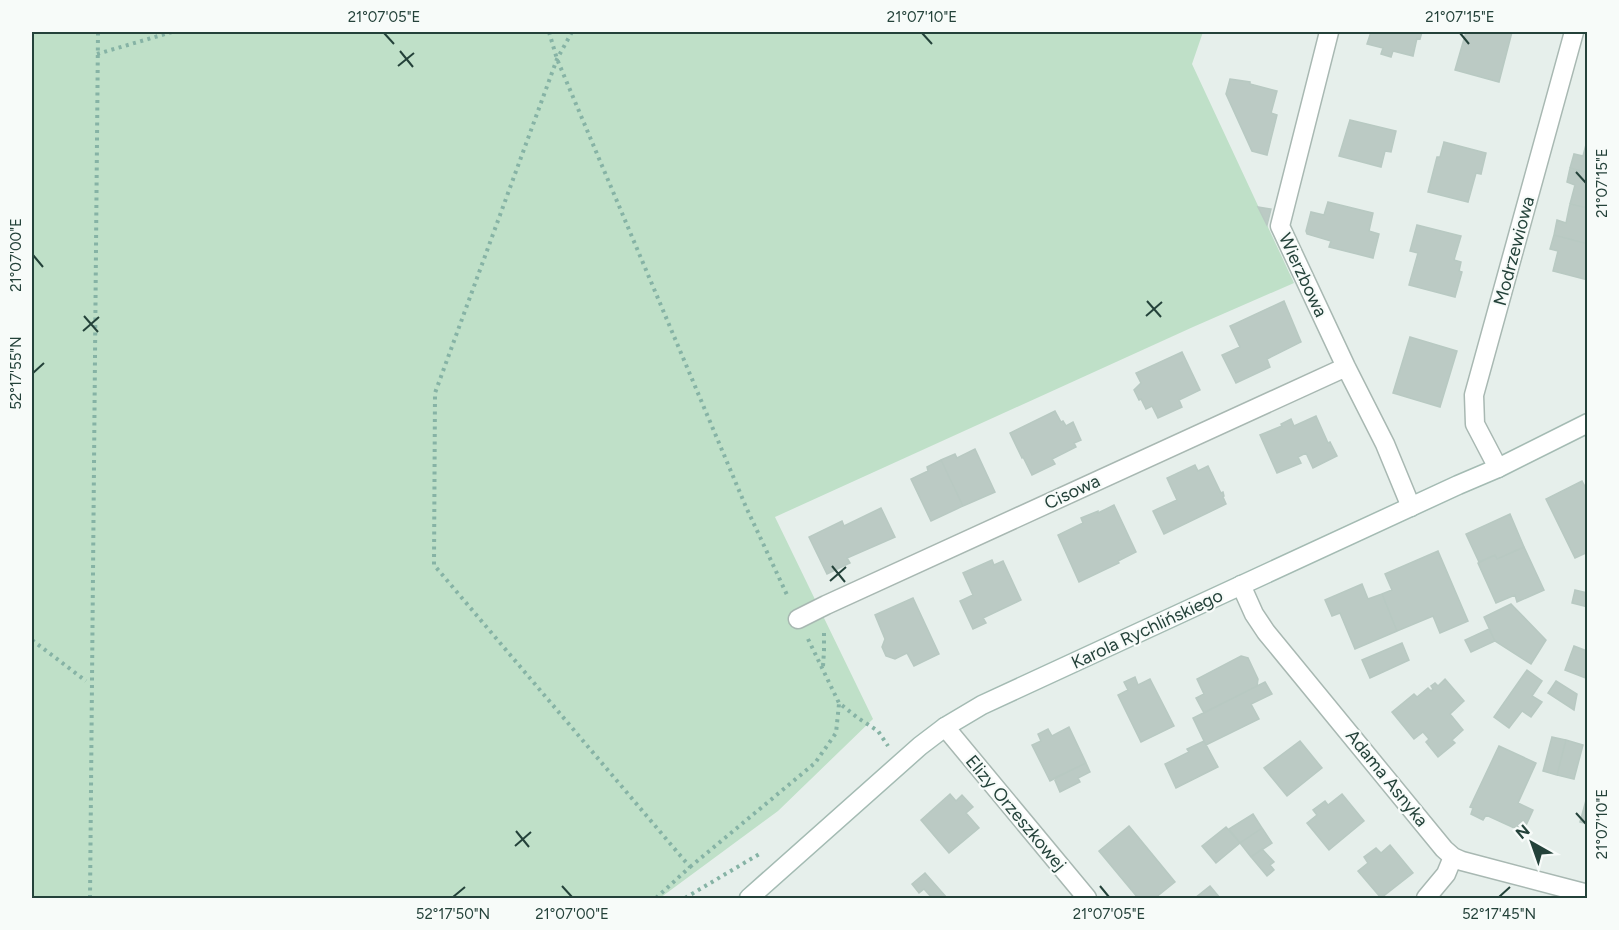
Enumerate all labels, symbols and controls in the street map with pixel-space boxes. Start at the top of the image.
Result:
text: 21°07'05"E [348,8,420,26]
text: 21°07'10"E [887,8,957,26]
text: 21°07'15"E [1425,8,1495,26]
text: 21°07'15"E [1593,148,1611,218]
street label: Modrzewiowa [1489,194,1539,308]
text: 21°07'00"E [7,218,25,292]
street label: Wierzbowa [1274,230,1332,320]
text: 52°17'55"N [7,336,25,410]
street label: Cisowa [1041,470,1103,514]
street label: Karola Rychlińskiego [1068,584,1226,674]
street label: Adama Asnyka [1341,725,1433,831]
street label: Elizy Orzeszkowej [961,750,1071,876]
text: 21°07'10"E [1593,789,1611,859]
north arrow [1502,813,1562,873]
text: N [1512,821,1534,843]
text: 52°17'50"N [416,905,490,923]
text: 21°07'00"E [535,905,609,923]
text: 21°07'05"E [1073,905,1145,923]
text: 52°17'45"N [1462,905,1536,923]

